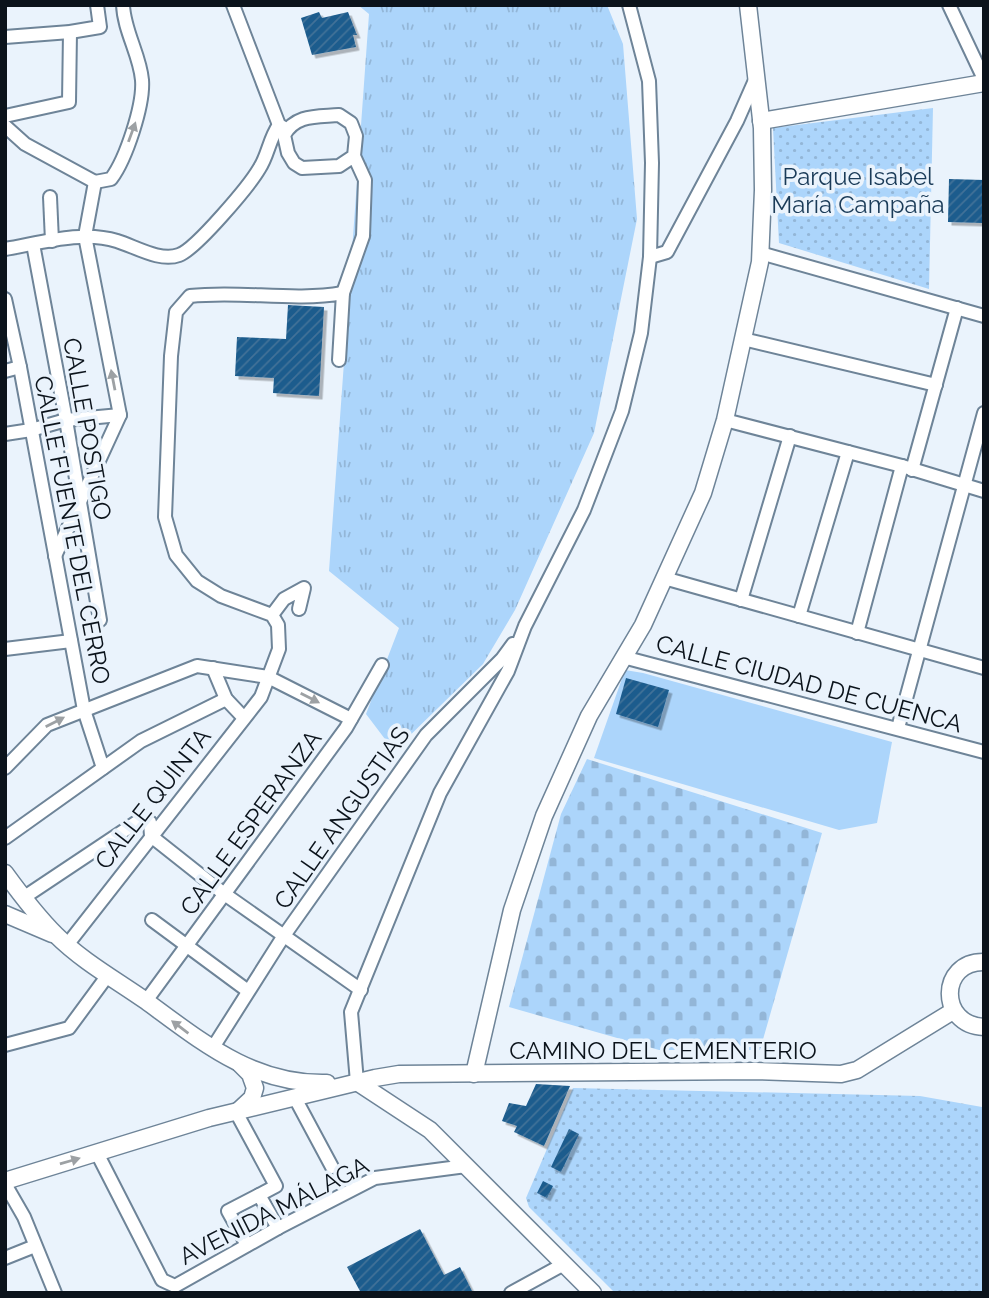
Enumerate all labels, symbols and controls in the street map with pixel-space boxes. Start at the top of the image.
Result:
one-way arrow [127,121,138,142]
park label: Parque Isabel María Campaña [771,162,945,219]
street label: CALLE POSTIGO [57,336,118,522]
one-way arrow [108,369,119,391]
street label: CALLE FUENTE DEL CERRO [28,373,117,687]
street label: CALLE CIUDAD DE CUENCA [653,629,965,738]
one-way arrow [300,693,320,704]
one-way arrow [45,717,65,728]
street label: CALLE ANGUSTIAS [268,721,415,915]
street label: CALLE QUINTA [89,722,217,875]
street label: CALLE ESPERANZA [174,725,327,921]
one-way arrow [171,1020,189,1034]
street label: CAMINO DEL CEMENTERIO [509,1036,817,1065]
street label: AVENIDA MÁLAGA [174,1150,373,1271]
one-way arrow [60,1155,81,1165]

